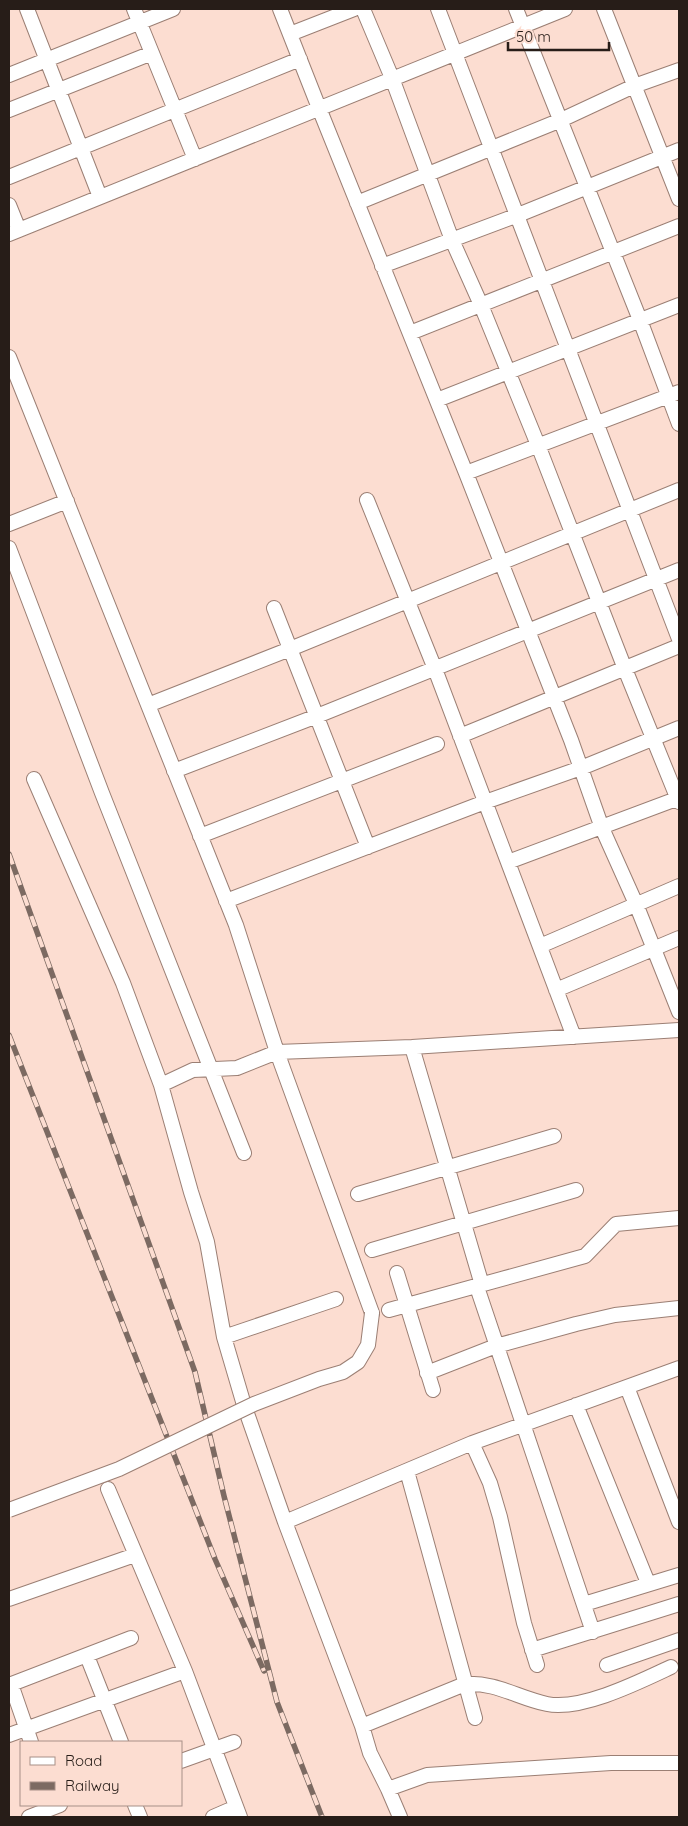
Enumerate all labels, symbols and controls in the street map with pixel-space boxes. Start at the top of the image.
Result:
scale bar [508,20,609,52]
text: 50 m [516,27,551,46]
legend [20,1741,182,1806]
text: Road [65,1751,102,1770]
text: Railway [65,1776,120,1795]

